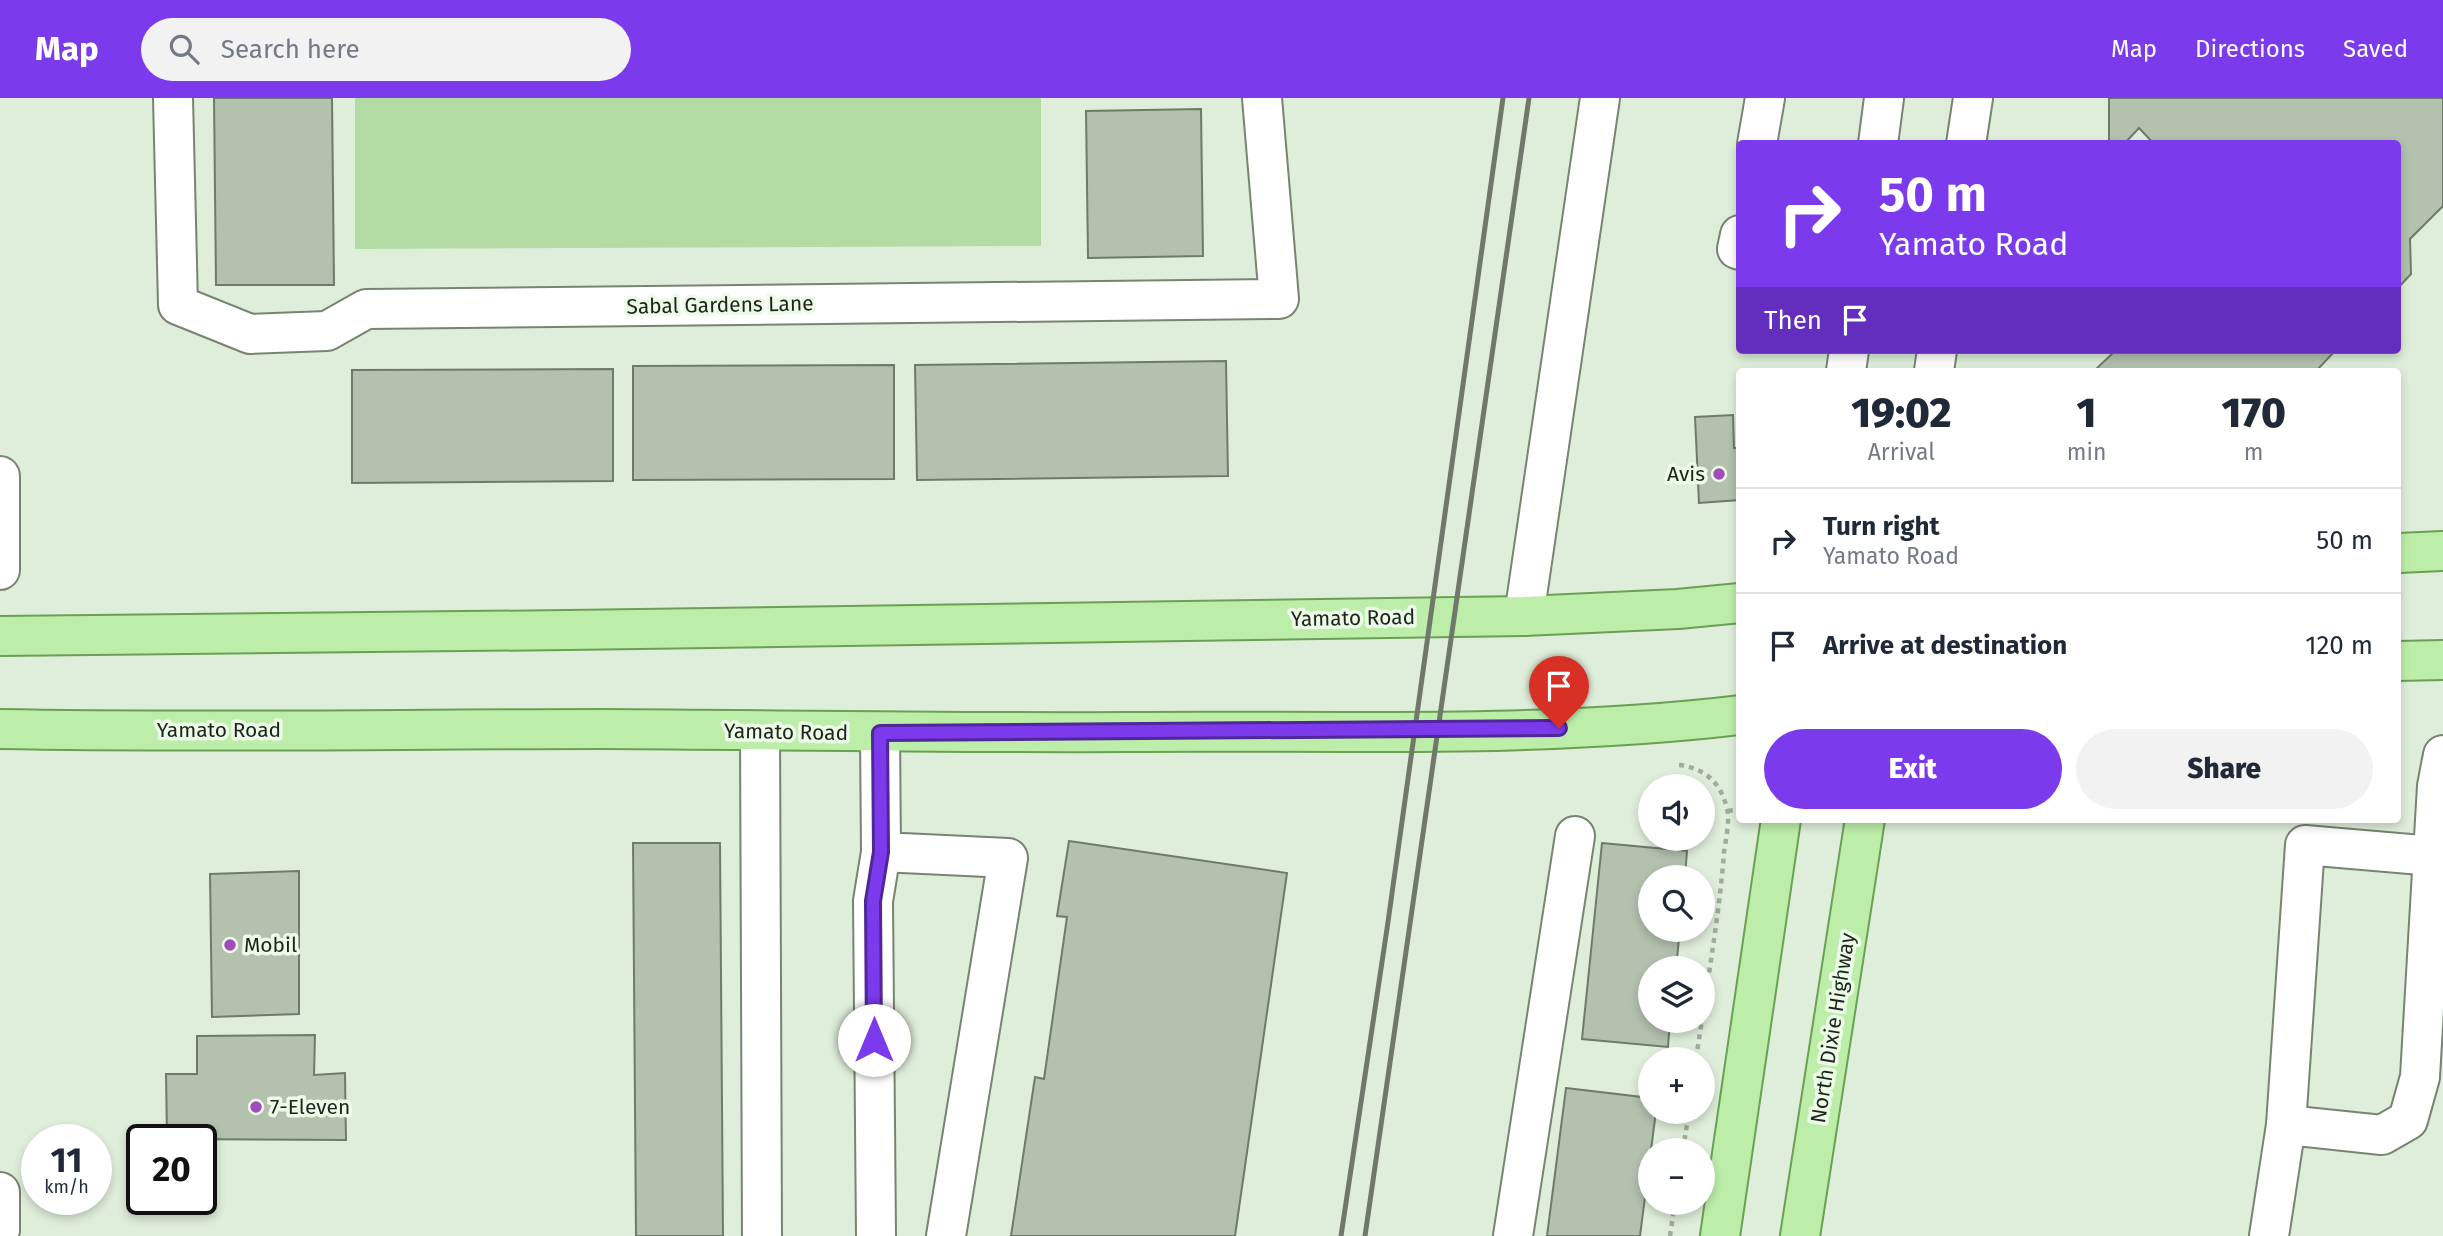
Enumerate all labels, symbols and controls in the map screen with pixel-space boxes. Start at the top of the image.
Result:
search box [141,18,631,81]
text: Map [35,29,99,69]
icon: search [165,30,203,68]
text: Search here [221,34,360,65]
text: Map [2111,35,2157,63]
text: Directions [2195,35,2305,63]
text: Saved [2343,35,2408,63]
text: 50 m [1879,165,1987,224]
icon: right [1764,168,1855,259]
text: Yamato Road [1879,225,2068,263]
street label: Sabal Gardens Lane [626,290,814,320]
icon: arrive [1836,301,1874,339]
text: Then [1764,305,1822,336]
text: 19:02 [1851,388,1952,438]
text: 1 [2077,388,2096,438]
text: 170 [2222,388,2286,438]
text: Arrival [1868,438,1935,466]
text: min [2067,438,2106,466]
text: m [2244,438,2264,466]
place label: Avis [1667,461,1705,487]
marker: Avis [1711,466,1727,482]
text: Turn right [1823,511,1940,542]
icon: right [1764,522,1802,560]
text: 50 m [2316,525,2373,556]
text: Yamato Road [1823,542,1959,570]
street label: Yamato Road [1291,604,1415,632]
icon: arrive [1764,627,1802,665]
text: Arrive at destination [1823,630,2067,661]
text: 120 m [2305,630,2373,661]
pin [1529,656,1589,728]
icon: arrive [1540,667,1578,705]
street label: Yamato Road [157,717,281,743]
street label: Yamato Road [724,718,848,746]
button: Exit [1764,729,2062,809]
button: Share [2076,729,2373,809]
map controls [1638,774,1715,1215]
button: sound [1638,774,1715,851]
button: search [1638,865,1715,942]
street label: North Dixie Highway [1805,930,1861,1125]
place label: Mobil [244,932,297,958]
marker: Mobil [222,937,238,953]
button: layers [1638,956,1715,1033]
position arrow [837,1003,911,1077]
button: + [1638,1047,1715,1124]
place label: 7-Eleven [270,1094,350,1120]
marker: 7-Eleven [248,1099,264,1115]
speed limit sign: 20 [126,1124,217,1215]
button: − [1638,1138,1715,1215]
text: 11 [51,1139,82,1181]
text: km/h [44,1176,89,1198]

